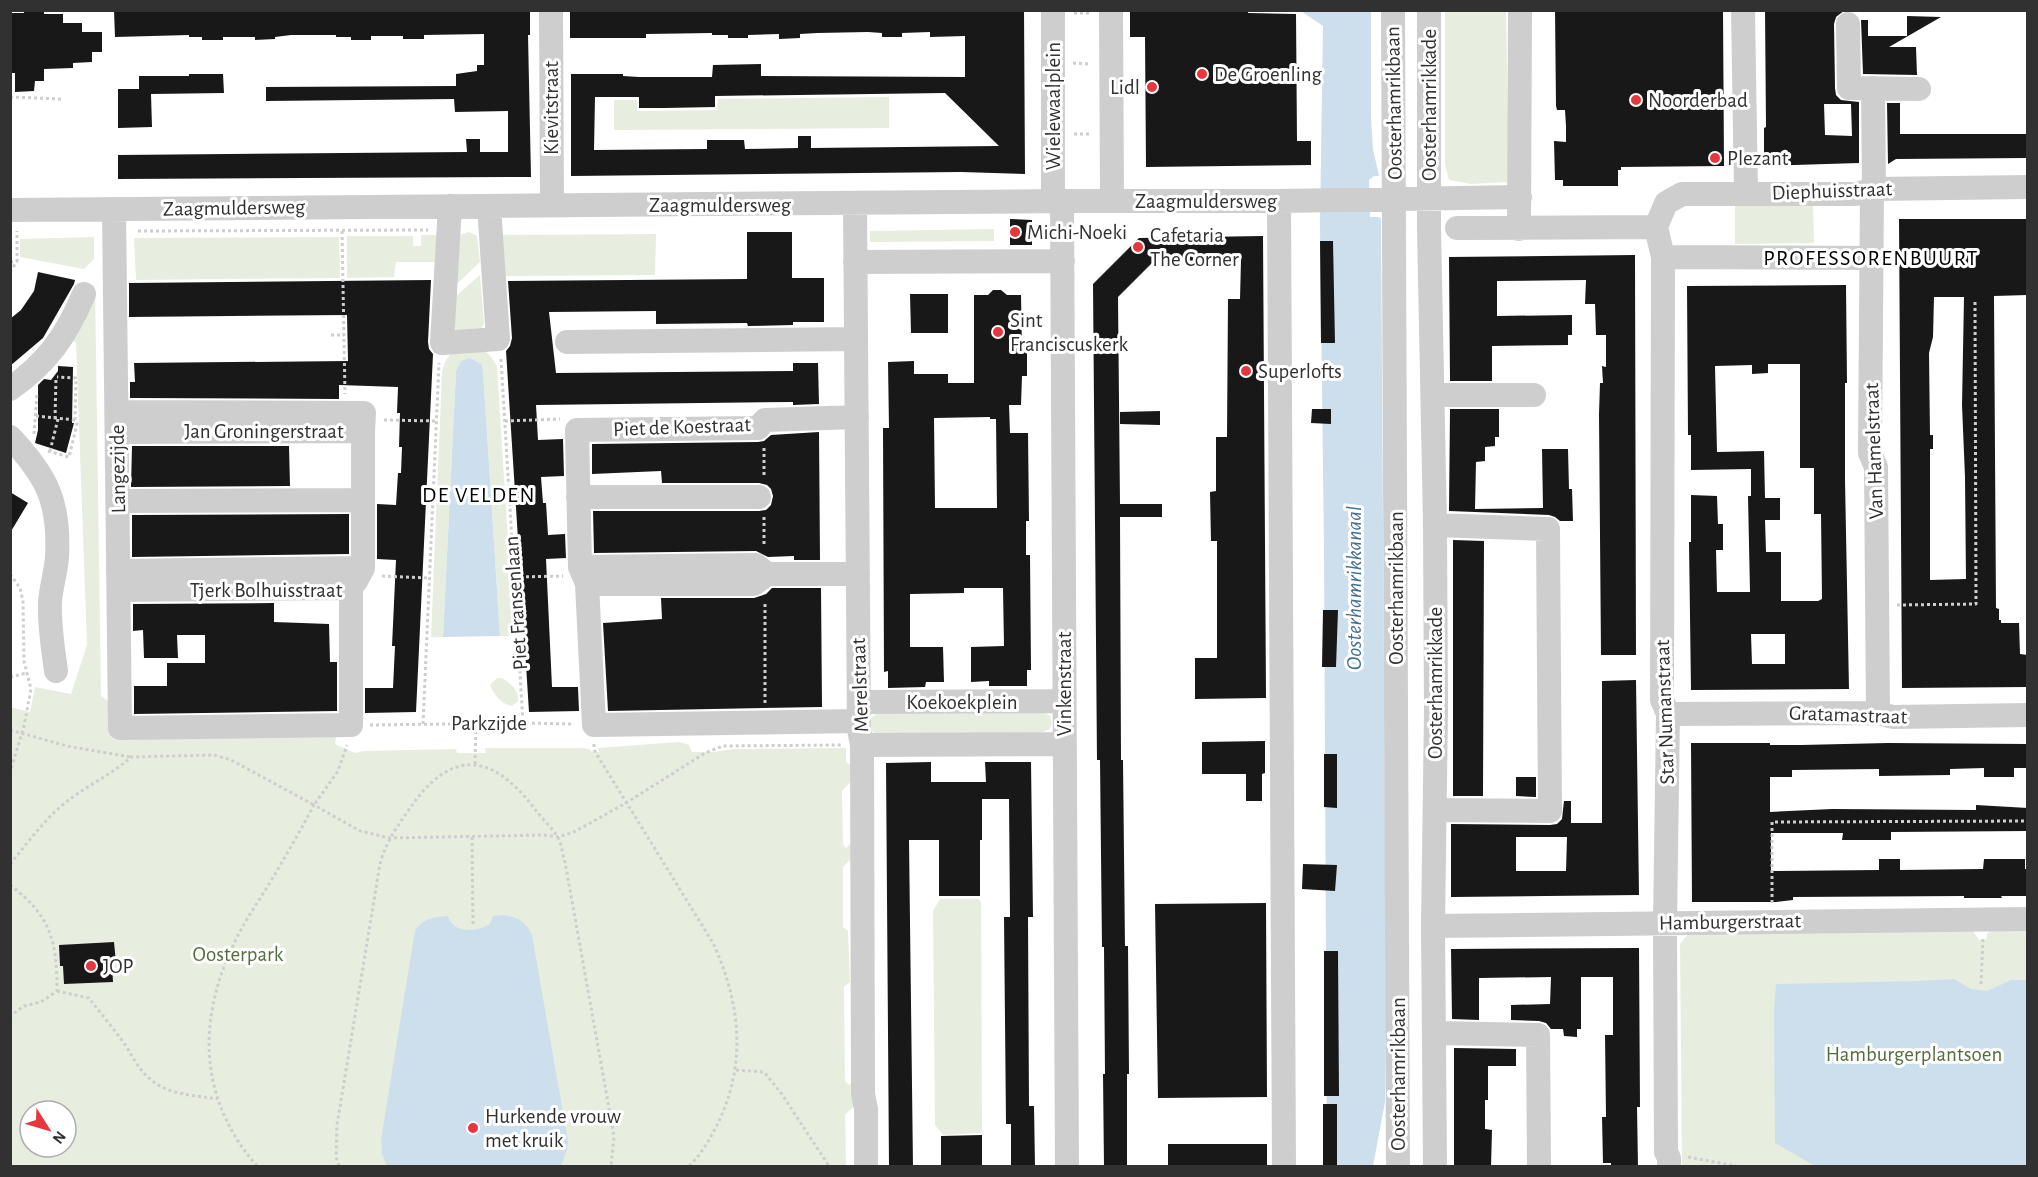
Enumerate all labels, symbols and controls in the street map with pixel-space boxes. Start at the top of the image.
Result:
street label: Oosterhamrikbaan [1382,26,1406,180]
street label: Oosterhamrikkade [1419,29,1440,181]
street label: Wielewaalplein [1043,42,1064,170]
street label: Kievitstraat [541,61,562,155]
place label: De Groenling [1214,64,1323,85]
marker: De Groenling [1195,67,1209,81]
place label: Lidl [1110,77,1140,98]
marker: Lidl [1145,80,1159,94]
place label: Noorderbad [1648,90,1748,111]
marker: Noorderbad [1629,93,1643,107]
place label: Plezant [1727,148,1789,169]
marker: Plezant [1708,151,1722,165]
street label: Diephuisstraat [1771,178,1893,204]
street label: Zaagmuldersweg [1135,191,1278,212]
street label: Zaagmuldersweg [649,195,792,216]
street label: Zaagmuldersweg [163,196,306,220]
place label: Michi-Noeki [1027,222,1127,243]
marker: Michi-Noeki [1008,225,1022,239]
place label: Cafetaria The Corner [1150,225,1239,270]
marker: Cafetaria The Corner [1131,240,1145,254]
district label: PROFESSORENBUURT [1763,247,1979,269]
place label: Sint Franciscuskerk [1010,310,1128,355]
marker: Sint Franciscuskerk [991,325,1005,339]
place label: Superlofts [1258,361,1342,382]
marker: Superlofts [1239,364,1253,378]
street label: Van Hamelstraat [1861,382,1887,520]
street label: Piet de Koestraat [613,414,752,440]
street label: Jan Groningerstraat [184,421,344,442]
street label: Langezijde [107,424,129,514]
district label: DE VELDEN [422,484,536,506]
water label: Oosterhamrikkanaal [1343,506,1365,670]
street label: Oosterhamrikbaan [1386,511,1407,665]
street label: Piet Fransenlaan [501,535,531,671]
street label: Tjerk Bolhuisstraat [190,580,343,601]
street label: Oosterhamrikkade [1425,607,1446,759]
street label: Vinkenstraat [1054,631,1075,736]
street label: Merelstraat [848,637,872,733]
street label: Star Numanstraat [1652,639,1678,785]
street label: Koekoekplein [906,692,1018,713]
street label: Gratamastraat [1789,702,1908,728]
street label: Parkzijde [451,713,527,734]
street label: Hamburgerstraat [1659,910,1802,934]
park label: Oosterpark [193,944,284,965]
place label: JOP [103,956,133,977]
marker: JOP [84,959,98,973]
street label: Oosterhamrikbaan [1388,997,1409,1151]
park label: Hamburgerplantsoen [1826,1044,2002,1065]
north arrow [18,1099,78,1159]
place label: Hurkende vrouw met kruik [485,1106,621,1151]
marker: Hurkende vrouw met kruik [466,1121,480,1135]
text: N [49,1128,69,1147]

